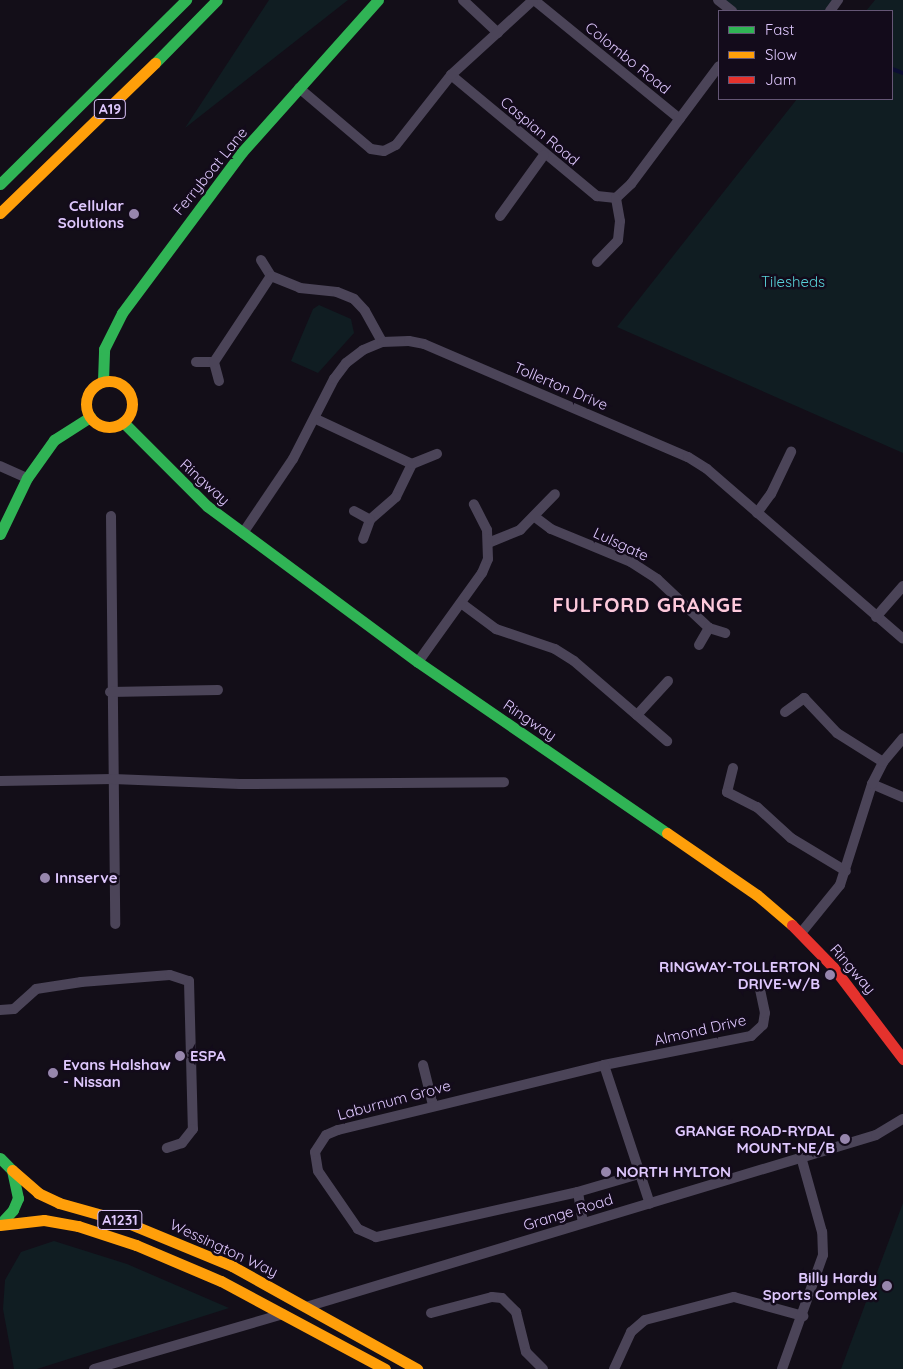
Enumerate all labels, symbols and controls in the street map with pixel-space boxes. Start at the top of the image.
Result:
legend [718,10,893,100]
street label: Colombo Road [582,18,674,98]
text: Fast [765,20,794,39]
text: Slow [765,45,797,64]
text: Jam [765,70,796,89]
street label: Caspian Road [497,93,583,169]
road number: A19 [94,98,126,120]
street label: Ferryboat Lane [169,124,251,218]
place label: Cellular Solutions [58,196,124,231]
marker: Cellular Solutions [128,208,140,220]
park label: Tilesheds [761,273,825,291]
street label: Tollerton Drive [511,358,611,414]
street label: Ringway [177,455,233,509]
street label: Lulsgate [591,523,651,565]
district label: FULFORD GRANGE [551,592,745,616]
street label: Ringway [500,696,560,744]
place label: Innserve [55,869,118,887]
marker: Innserve [39,872,51,884]
street label: Ringway [826,940,880,998]
place label: RINGWAY-TOLLERTON DRIVE-W/B [659,957,820,992]
marker: RINGWAY-TOLLERTON DRIVE-W/B [824,969,836,981]
street label: Almond Drive [652,1011,748,1049]
place label: ESPA [190,1047,226,1065]
marker: ESPA [174,1050,186,1062]
place label: Evans Halshaw - Nissan [63,1055,171,1090]
marker: Evans Halshaw - Nissan [47,1067,59,1079]
street label: Laburnum Grove [335,1076,453,1124]
place label: GRANGE ROAD-RYDAL MOUNT-NE/B [675,1121,835,1156]
marker: GRANGE ROAD-RYDAL MOUNT-NE/B [839,1133,851,1145]
place label: NORTH HYLTON [616,1163,731,1181]
marker: NORTH HYLTON [600,1166,612,1178]
street label: Grange Road [521,1190,615,1234]
road number: A1231 [96,1208,144,1232]
street label: Wessington Way [167,1215,281,1281]
place label: Billy Hardy Sports Complex [763,1268,877,1303]
marker: Billy Hardy Sports Complex [881,1280,893,1292]

